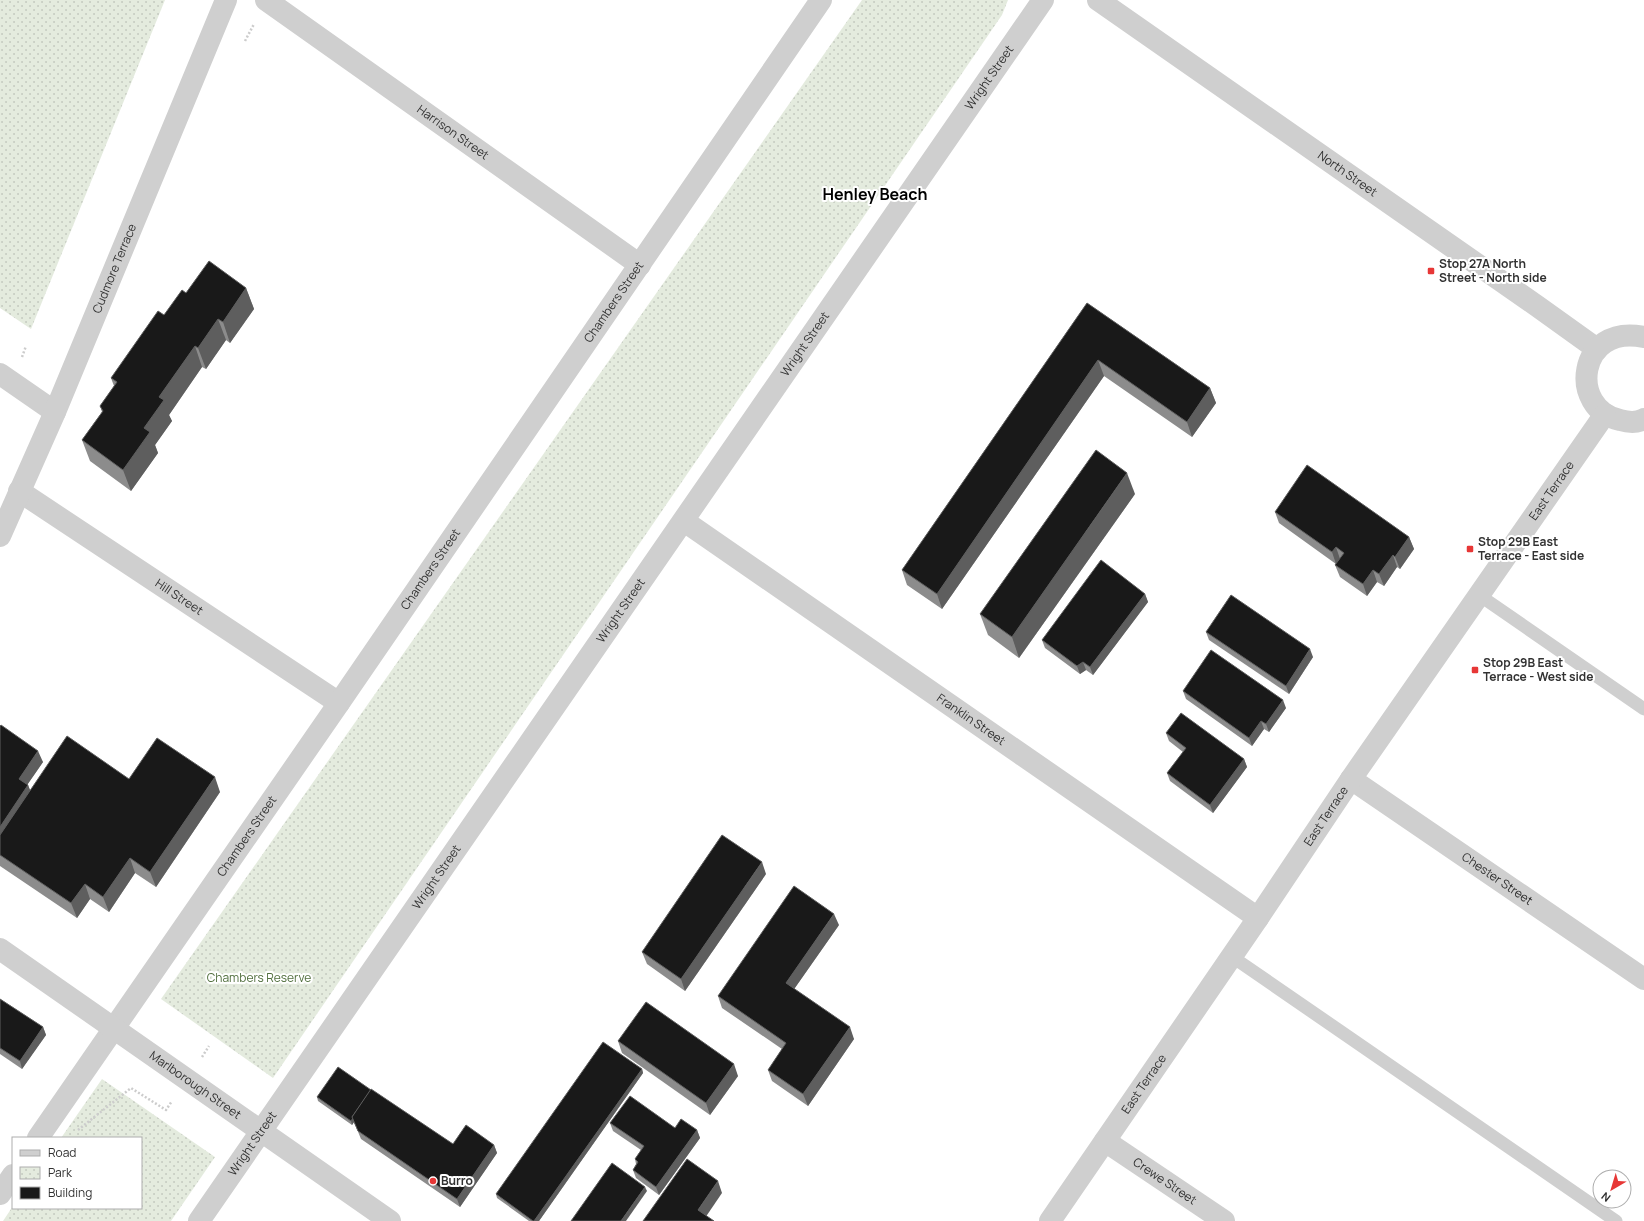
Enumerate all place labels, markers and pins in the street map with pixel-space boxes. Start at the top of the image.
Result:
place label: Stop 27A North Street - North side [1439,255,1547,286]
marker: Stop 27A North Street - North side [1426,266,1436,276]
place label: Stop 29B East Terrace - East side [1478,533,1584,564]
marker: Stop 29B East Terrace - East side [1465,544,1475,554]
place label: Stop 29B East Terrace - West side [1483,654,1593,685]
marker: Stop 29B East Terrace - West side [1470,665,1480,675]
place label: Burro [441,1172,473,1189]
marker: Burro [428,1176,438,1186]

